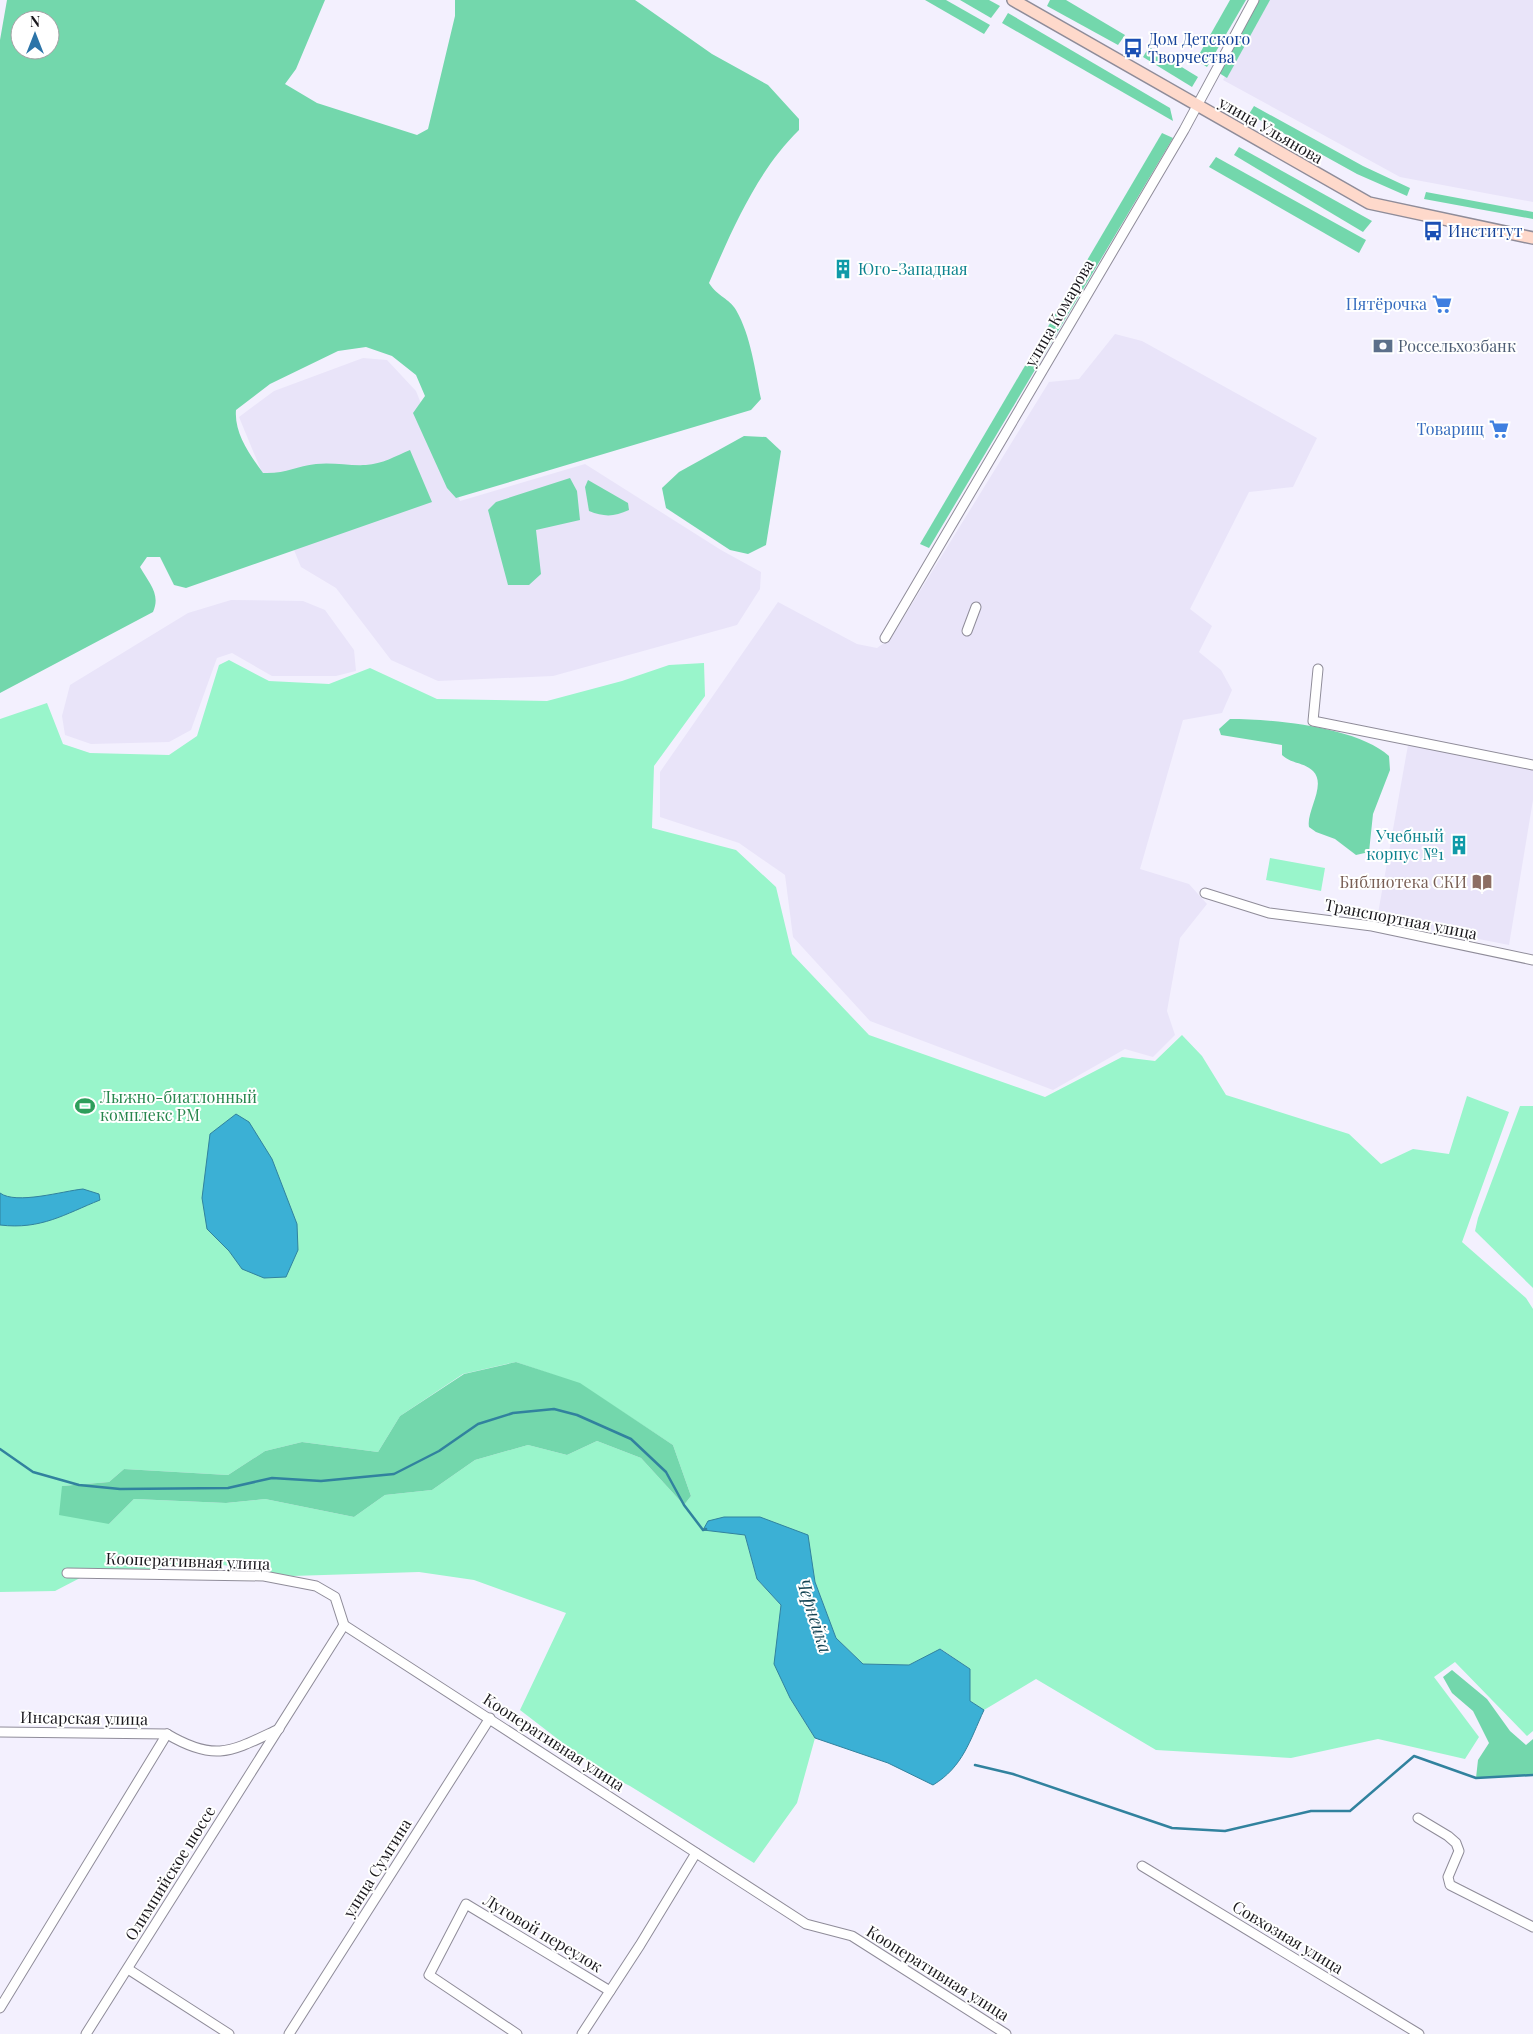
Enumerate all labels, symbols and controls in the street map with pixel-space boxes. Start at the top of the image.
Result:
north arrow [10,10,60,60]
text: N [30,12,40,31]
place label: Дом Детского Творчества [1148,28,1251,67]
bus stop icon: Дом Детского Творчества [1122,37,1144,59]
street label: улица Ульянова [1214,91,1327,168]
bus stop icon: Институт [1422,220,1444,242]
place label: Институт [1448,220,1523,241]
street label: улица Комарова [1019,255,1098,371]
building icon: Юго-Западная [832,258,854,280]
place label: Юго-Западная [858,258,968,279]
place label: Пятёрочка [1346,293,1427,314]
supermarket icon: Пятёрочка [1431,293,1453,315]
bank icon: Россельхозбанк [1372,335,1394,357]
place label: Россельхозбанк [1398,335,1516,356]
place label: Товарищ [1416,418,1484,439]
supermarket icon: Товарищ [1488,418,1510,440]
place label: Учебный корпус №1 [1366,825,1444,864]
building icon: Учебный корпус №1 [1448,834,1470,856]
place label: Библиотека СКИ [1340,871,1467,892]
library icon: Библиотека СКИ [1471,871,1493,893]
street label: Транспортная улица [1323,893,1479,944]
place label: Лыжно-биатлонный комплекс РМ [99,1086,257,1125]
sports icon: Лыжно-биатлонный комплекс РМ [74,1095,96,1117]
street label: Кооперативная улица [105,1547,271,1574]
water label: Чернейка [792,1575,838,1656]
street label: Кооперативная улица [480,1688,629,1795]
street label: Инсарская улица [20,1706,148,1729]
street label: Олимпийское шоссе [120,1801,220,1944]
street label: улица Сумгина [337,1814,415,1922]
street label: Луговой переулок [479,1888,607,1976]
street label: Совхозная улица [1229,1895,1348,1978]
street label: Кооперативная улица [863,1920,1014,2025]

